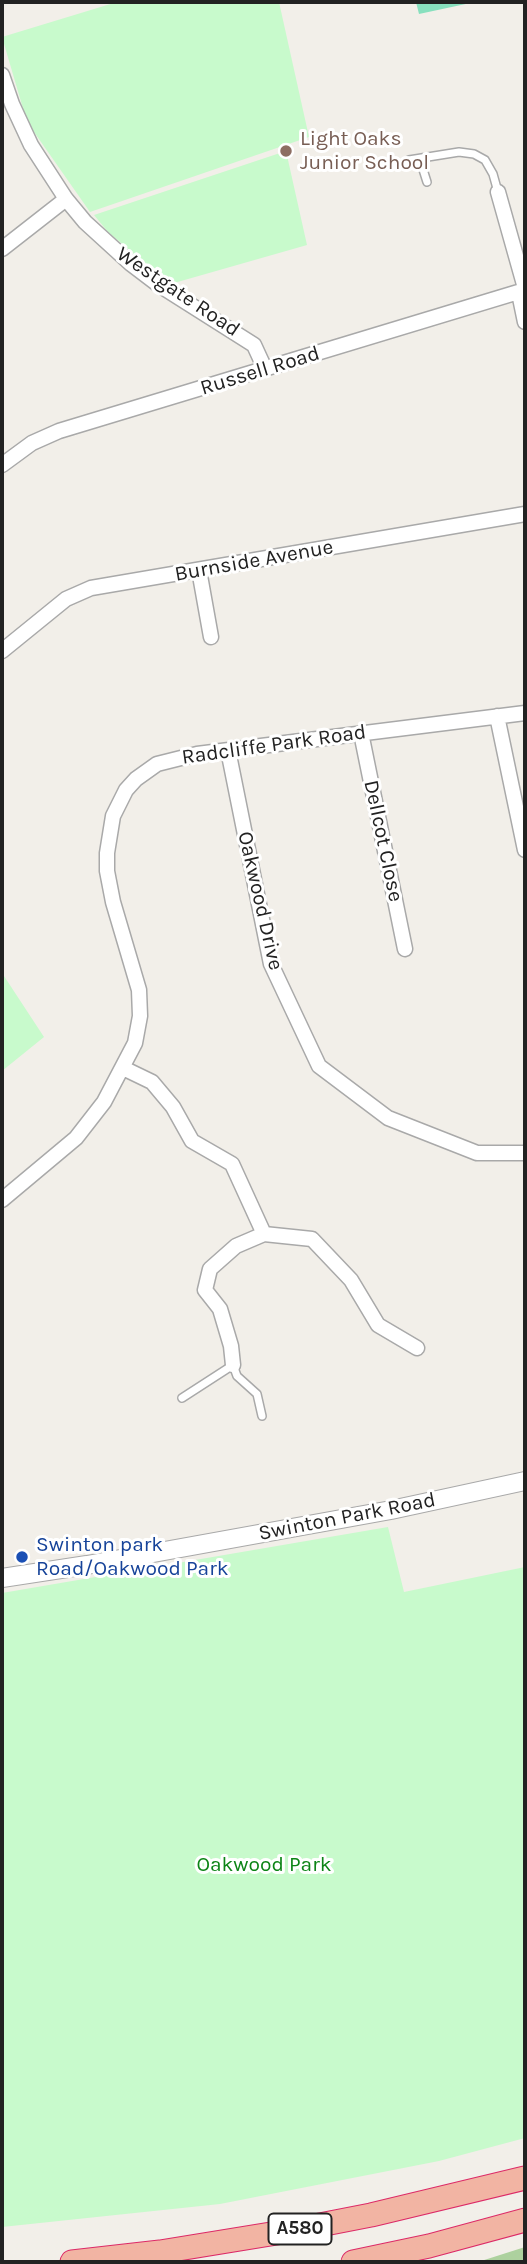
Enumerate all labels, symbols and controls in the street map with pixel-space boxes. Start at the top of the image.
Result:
place label: Light Oaks Junior School [300,126,429,176]
marker: Light Oaks Junior School [278,143,294,159]
street label: Westgate Road [112,242,244,342]
street label: Russell Road [197,341,323,401]
street label: Burnside Avenue [173,535,335,587]
street label: Radcliffe Park Road [180,720,368,770]
street label: Dellcot Close [358,778,408,904]
street label: Oakwood Drive [232,829,288,973]
street label: Swinton Park Road [256,1487,438,1547]
place label: Swinton park Road/Oakwood Park [36,1532,229,1582]
marker: Swinton park Road/Oakwood Park [14,1549,30,1565]
park label: Oakwood Park [196,1852,332,1878]
road number: A580 [268,2214,332,2244]

